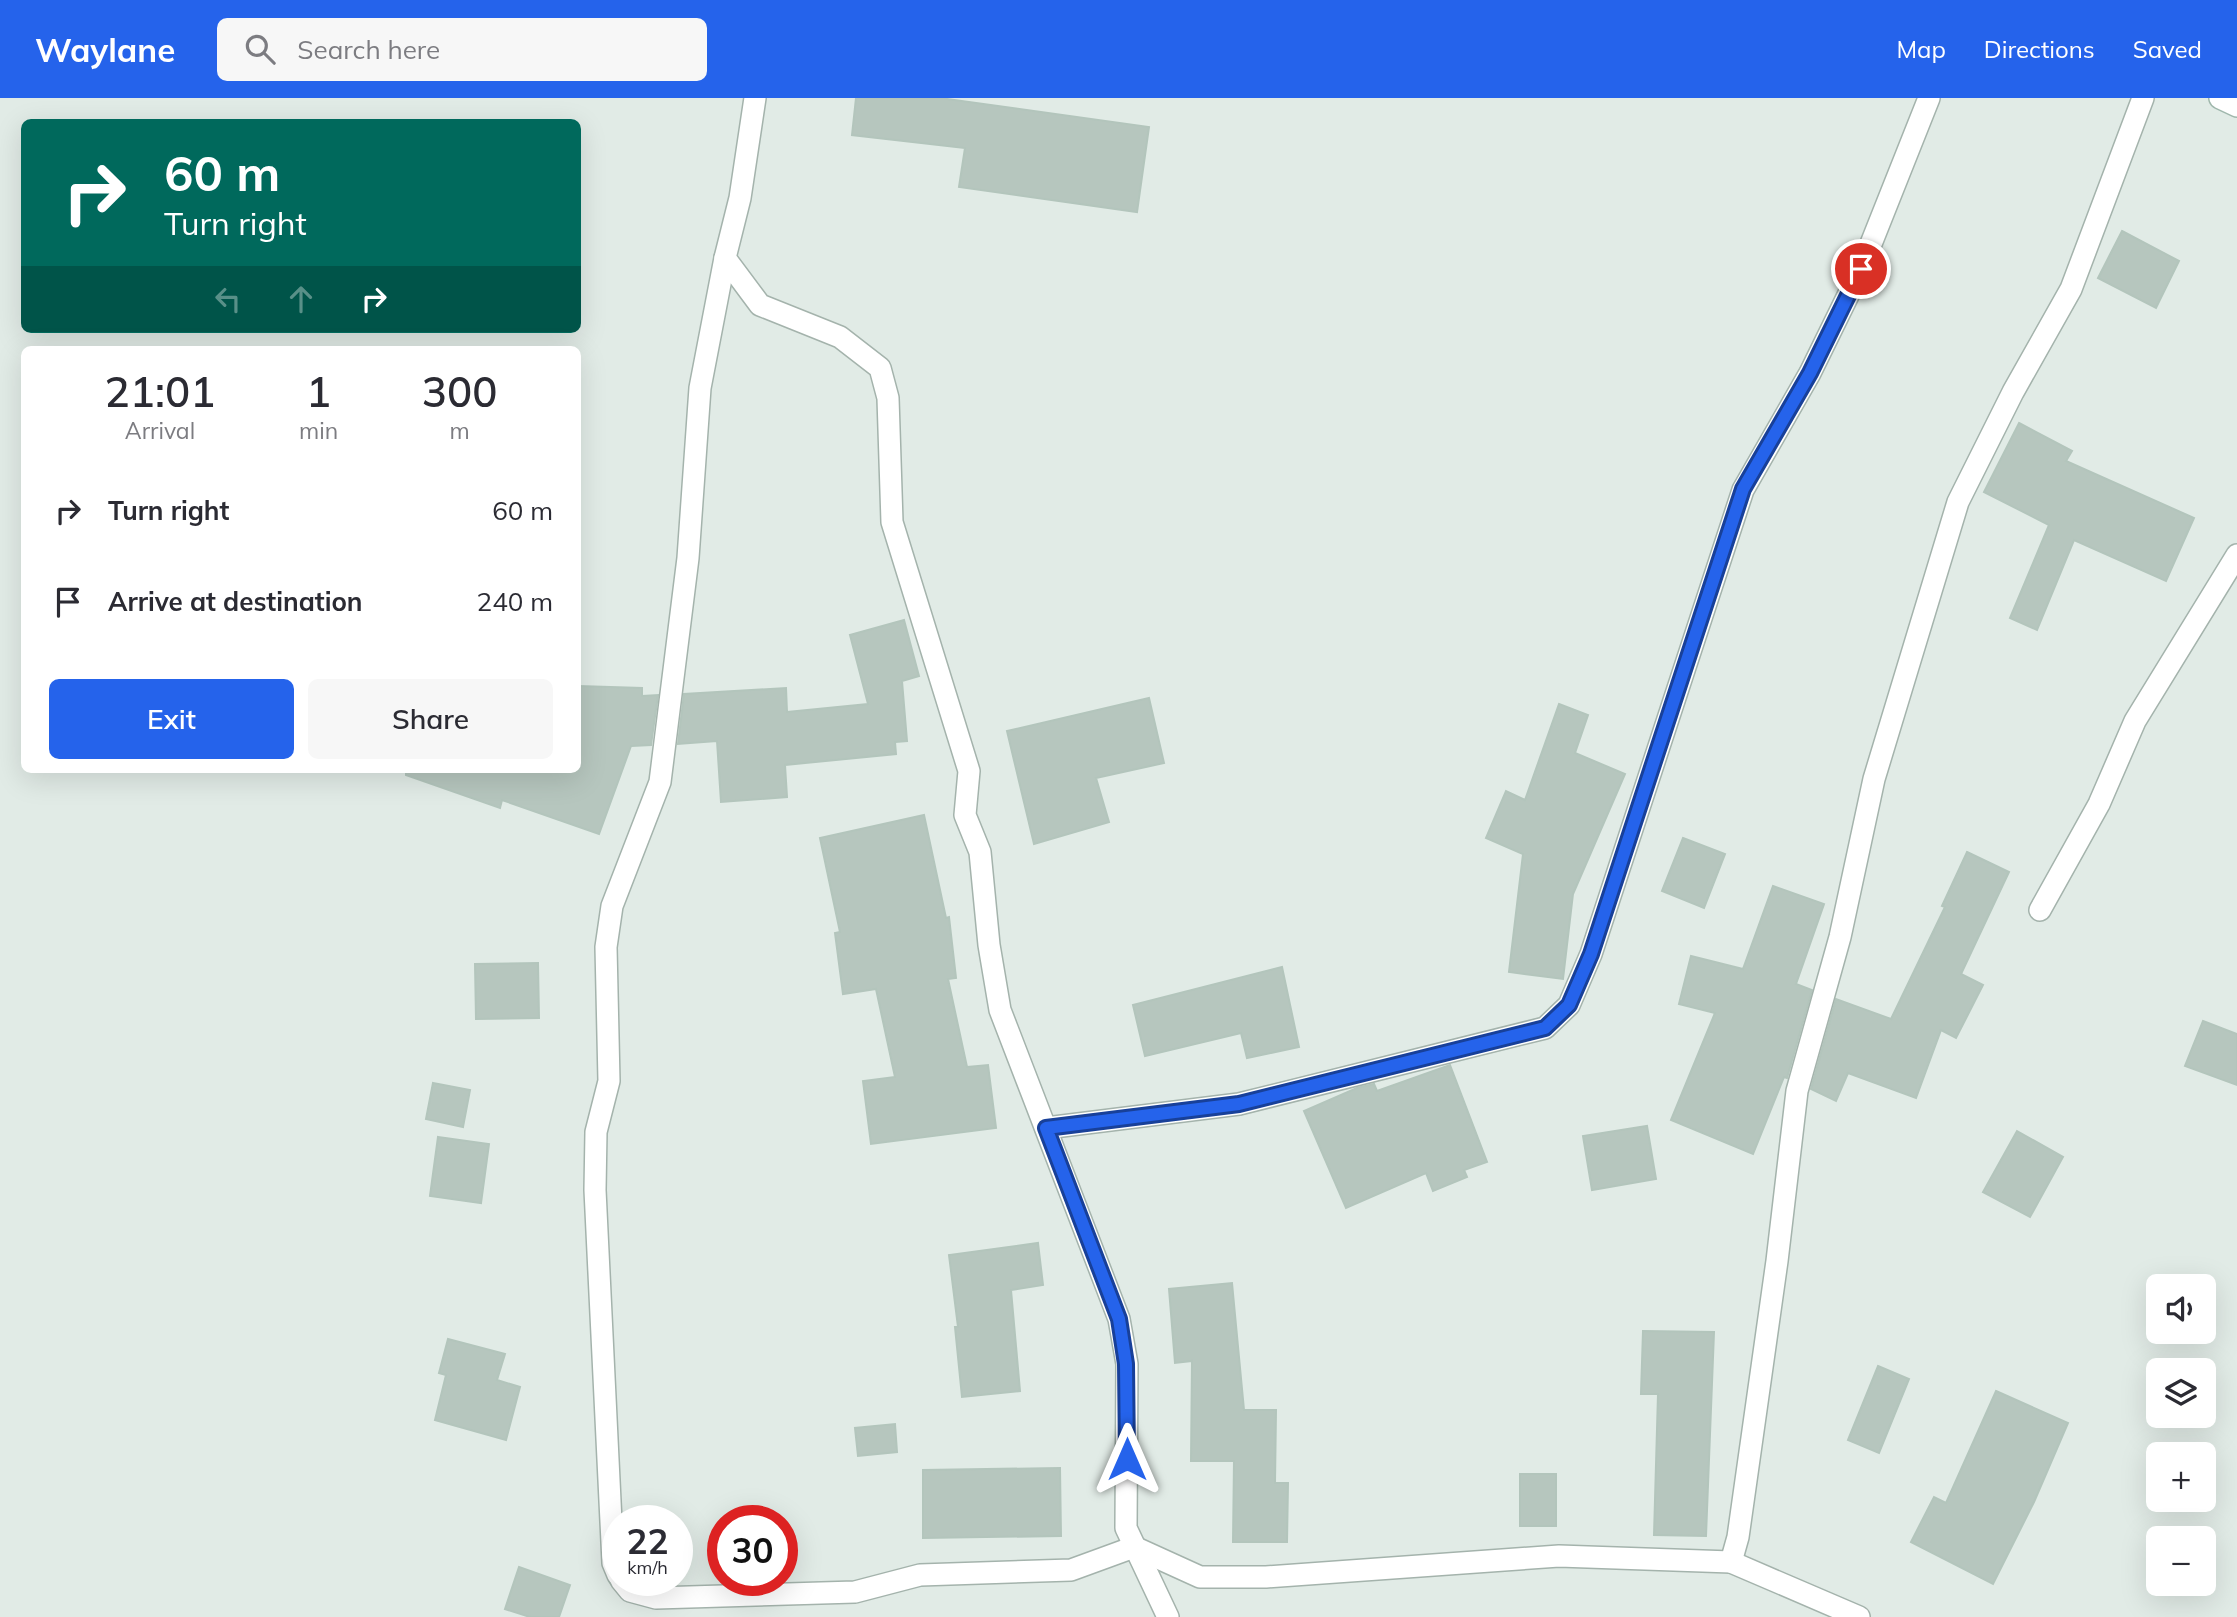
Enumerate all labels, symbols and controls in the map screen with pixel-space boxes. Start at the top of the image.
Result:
search box [217,18,707,81]
text: Waylane [35,29,175,70]
icon: search [241,30,279,68]
text: Search here [297,33,440,66]
text: Map [1896,34,1946,64]
text: Directions [1984,34,2095,64]
text: Saved [2133,34,2202,64]
text: 60 m [164,142,280,203]
icon: right [49,147,140,238]
text: Turn right [164,203,307,243]
pin [1831,239,1891,299]
icon: arrive [1842,250,1880,288]
icon: left [209,280,247,318]
icon: ahead [282,280,320,318]
icon: right [355,280,393,318]
text: 21:01 [105,365,215,418]
text: 1 [306,365,331,418]
text: 300 [422,365,497,418]
text: Arrival [125,416,195,445]
text: min [299,416,338,445]
text: m [449,416,470,445]
icon: right [49,492,87,530]
text: Turn right [108,494,229,527]
text: 60 m [492,494,553,527]
icon: arrive [49,583,87,621]
text: Arrive at destination [108,585,363,618]
text: 240 m [477,585,553,618]
button: Exit [49,679,294,759]
button: Share [308,679,553,759]
map controls [2146,1274,2216,1596]
button: sound [2146,1274,2216,1344]
button: layers [2146,1358,2216,1428]
position arrow [1090,1422,1164,1496]
button: + [2146,1442,2216,1512]
speed limit sign: 30 [707,1505,798,1596]
text: 22 [626,1519,669,1563]
button: − [2146,1526,2216,1596]
text: km/h [627,1556,668,1579]

